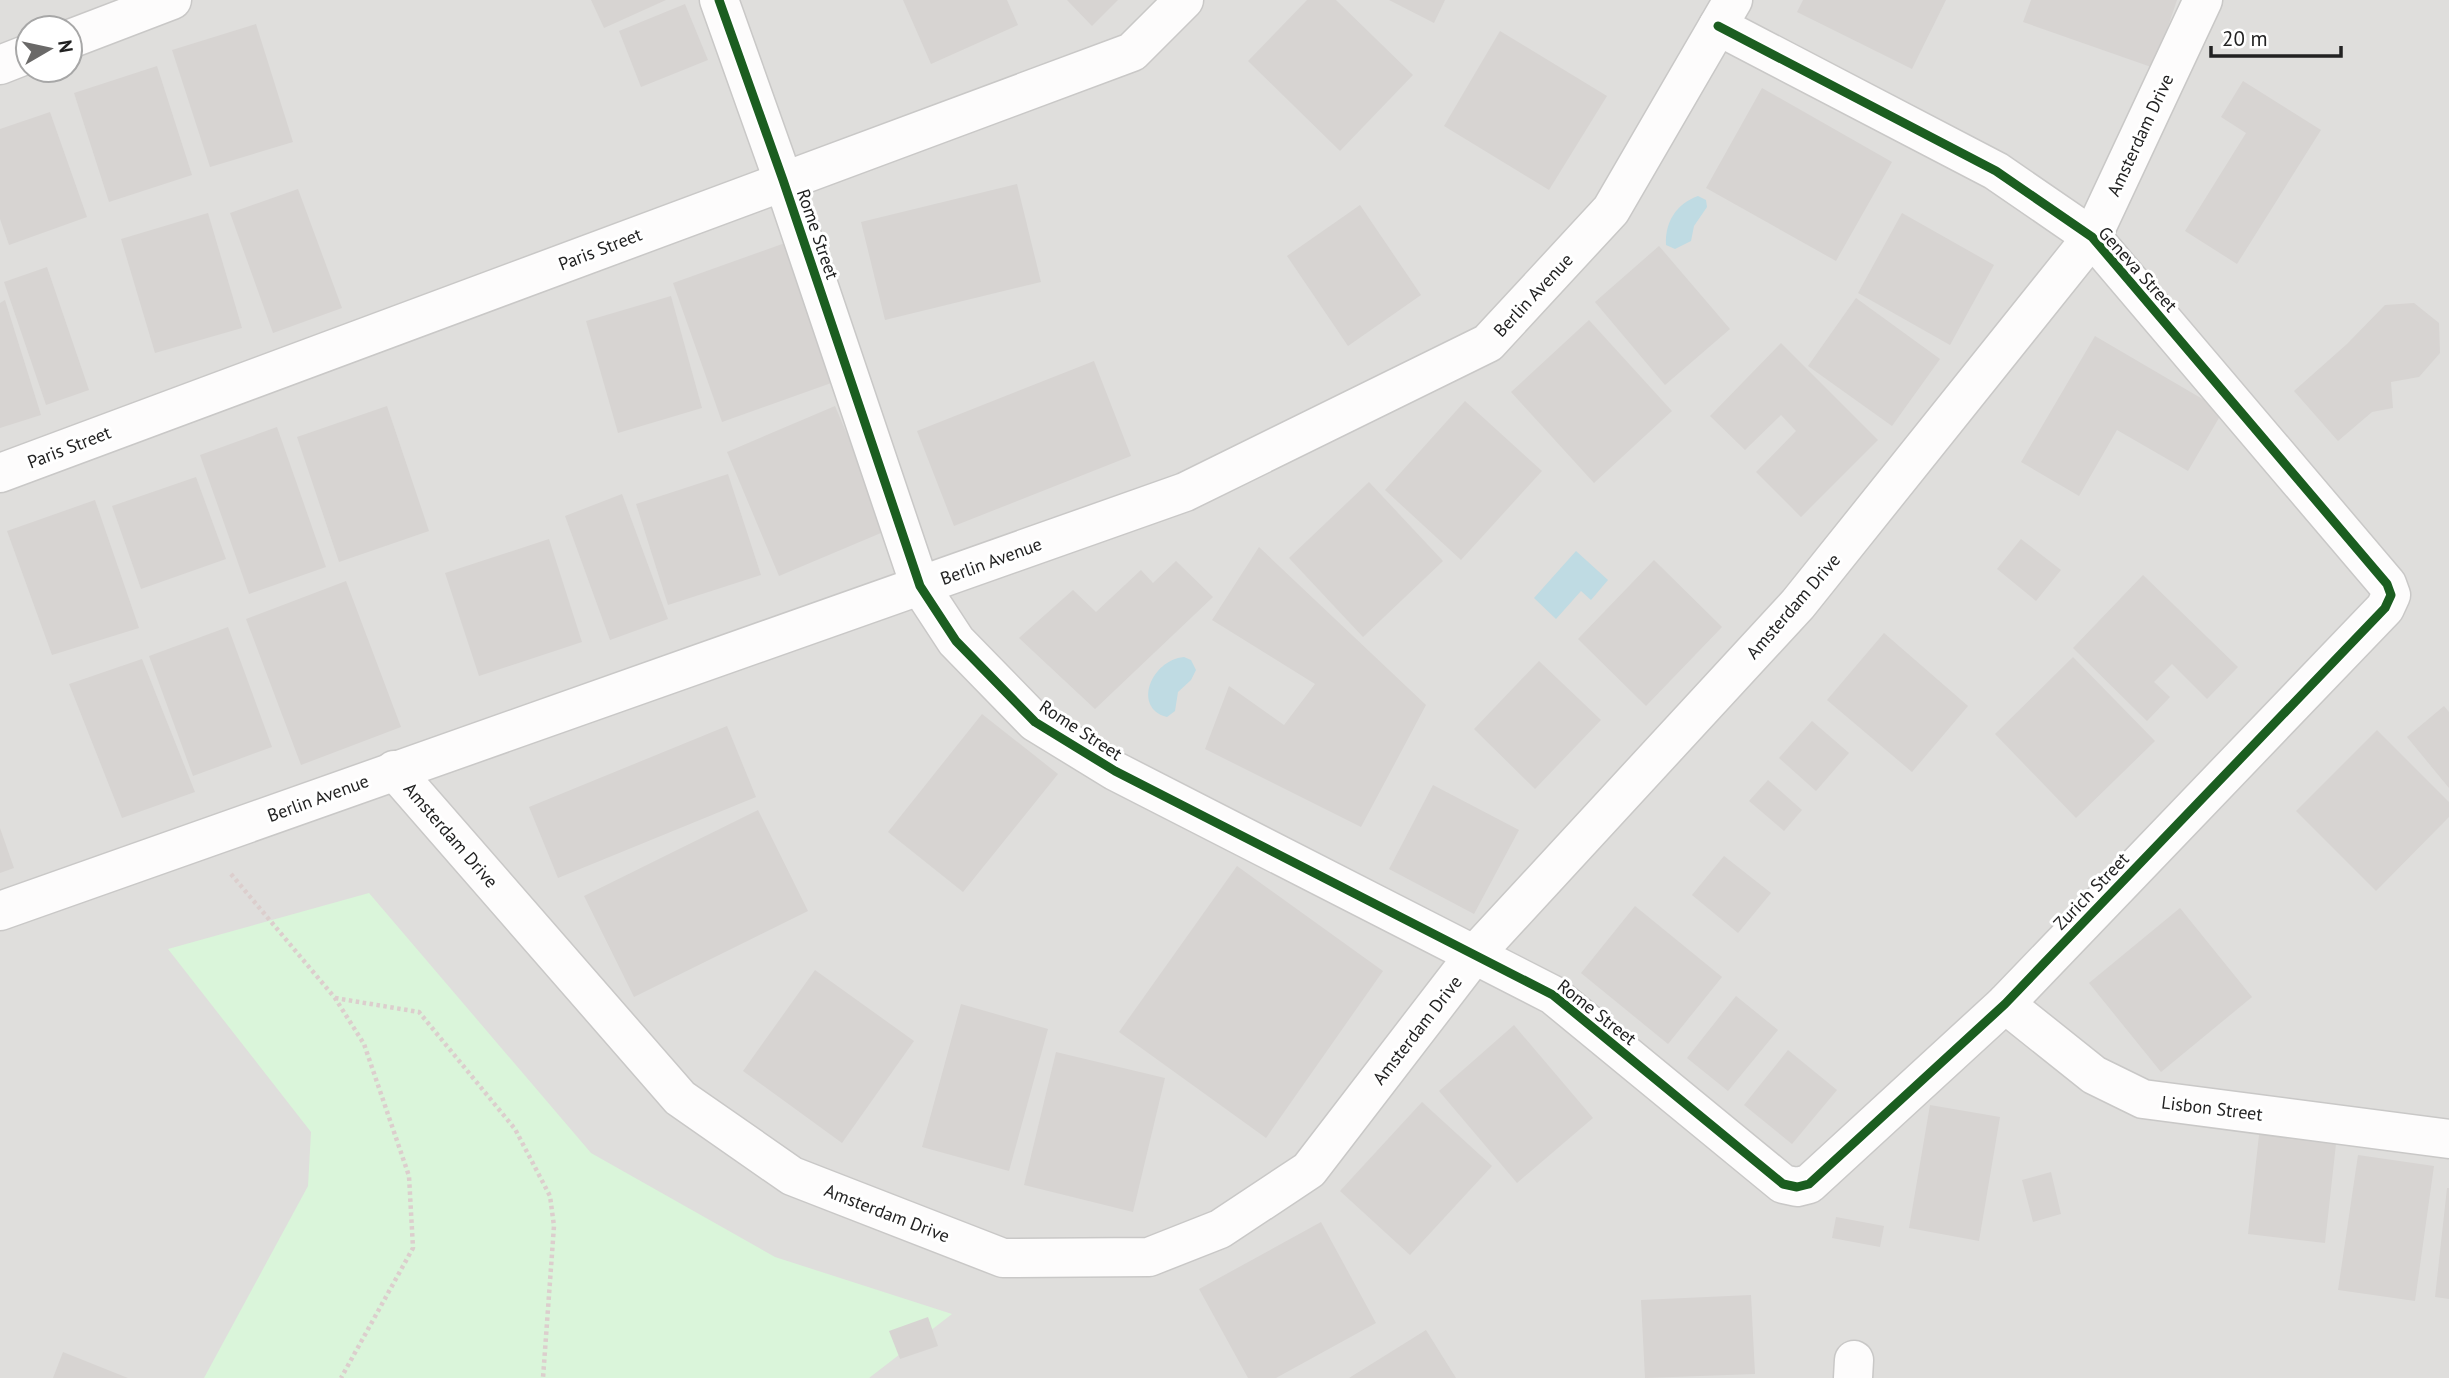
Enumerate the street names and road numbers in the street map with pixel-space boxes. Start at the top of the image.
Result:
street label: Amsterdam Drive [2102,70,2178,200]
street label: Rome Street [792,186,844,282]
street label: Geneva Street [2094,221,2182,317]
street label: Paris Street [555,223,645,275]
street label: Berlin Avenue [1488,248,1578,342]
street label: Paris Street [24,421,114,473]
street label: Berlin Avenue [937,532,1045,590]
street label: Amsterdam Drive [1741,549,1845,663]
street label: Rome Street [1035,695,1127,765]
street label: Berlin Avenue [264,769,372,827]
street label: Amsterdam Drive [399,778,503,892]
street label: Zurich Street [2048,847,2134,935]
street label: Amsterdam Drive [1367,971,1467,1089]
street label: Rome Street [1553,974,1641,1050]
street label: Lisbon Street [2160,1090,2264,1126]
street label: Amsterdam Drive [821,1179,953,1247]

